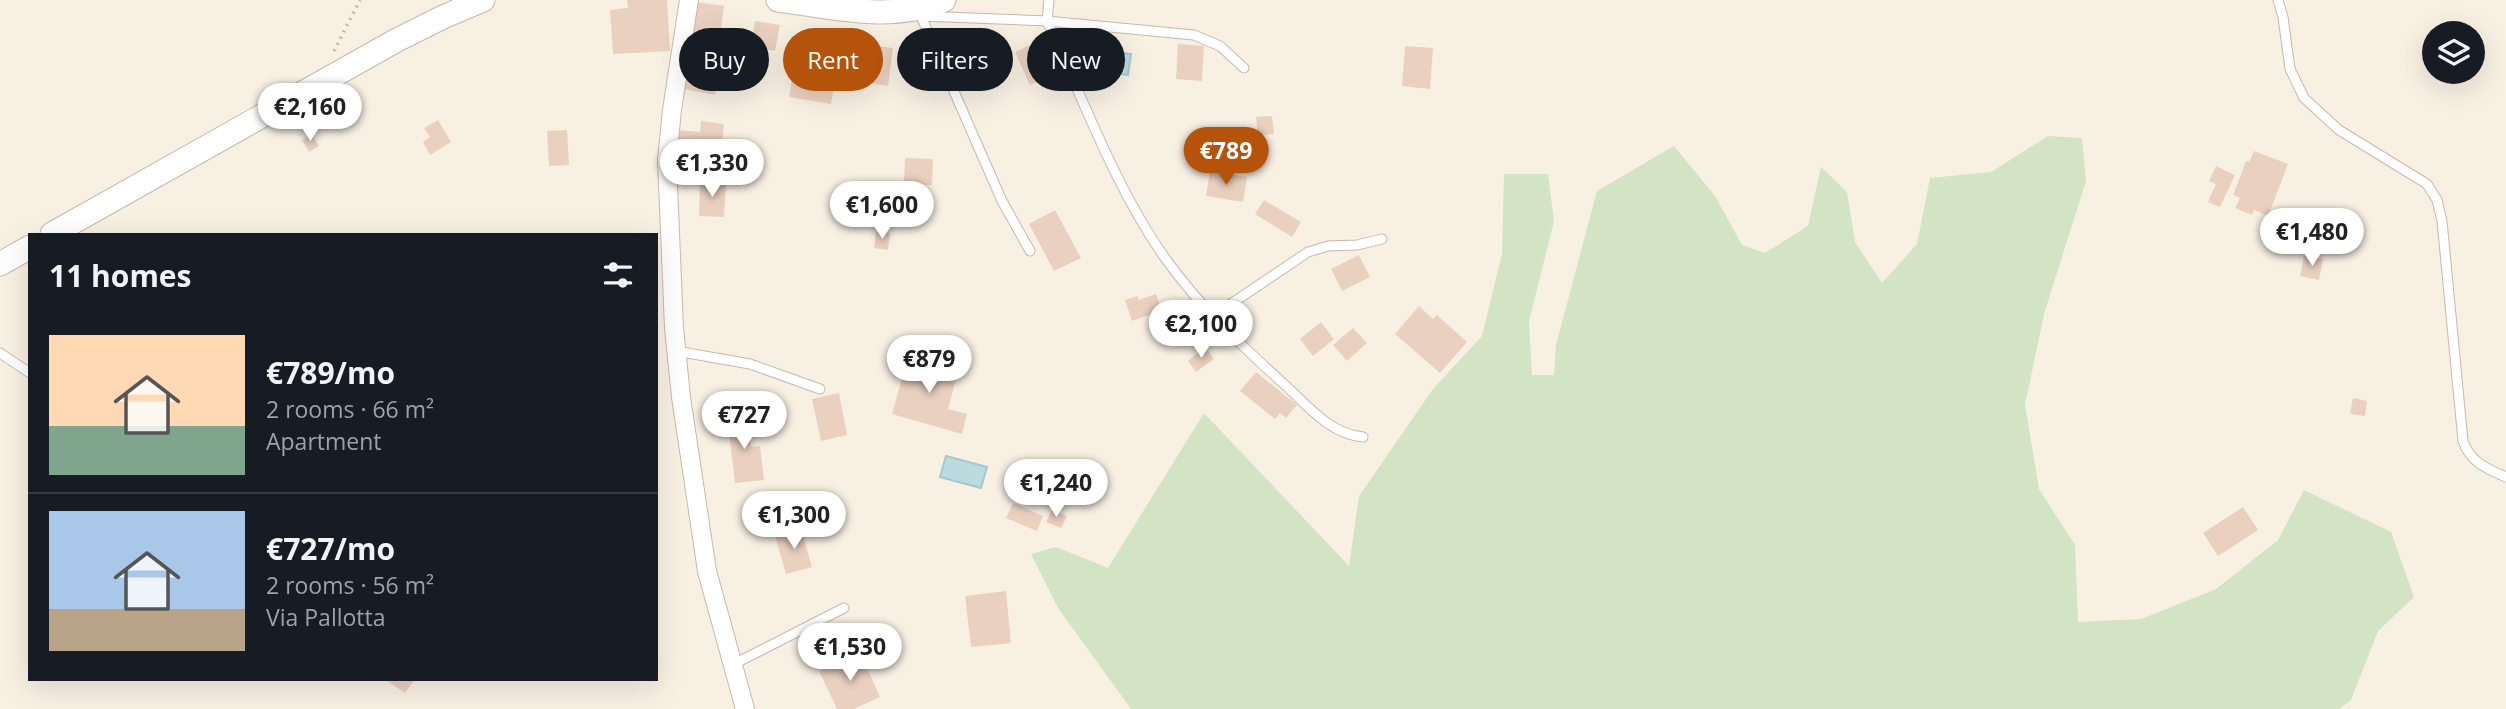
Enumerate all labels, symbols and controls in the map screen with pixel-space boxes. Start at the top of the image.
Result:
map controls [2422,21,2485,84]
button: layers [2422,21,2485,84]
chip: Buy [679,28,769,91]
chip: Rent [783,28,883,91]
chip: Filters [897,28,1013,91]
chip: New [1027,28,1125,91]
pin: €2,160 [253,83,367,143]
text: €2,160 [274,90,346,122]
pin: €789 [1185,128,1267,187]
text: €789 [1200,134,1252,166]
pin: €1,330 [655,140,769,199]
text: €1,330 [676,146,748,178]
pin: €1,600 [825,182,939,241]
text: €1,600 [846,188,918,220]
pin: €1,480 [2255,208,2369,268]
text: €1,480 [2276,215,2348,247]
text: 11 homes [49,255,192,296]
icon: filters [599,256,637,294]
pin: €2,100 [1144,300,1258,360]
text: €2,100 [1165,307,1237,339]
pin: €879 [888,336,970,395]
text: €879 [903,342,955,374]
text: €789/mo [266,352,395,393]
icon: home [105,363,189,447]
pin: €727 [703,392,785,451]
text: 2 rooms · 66 m² [266,393,434,425]
text: €727 [718,398,770,430]
text: Apartment [266,425,382,457]
pin: €1,240 [999,460,1113,519]
text: €1,240 [1020,466,1092,498]
pin: €1,300 [737,491,851,551]
text: €1,300 [758,498,830,530]
text: €727/mo [266,528,395,569]
icon: home [105,539,189,623]
text: 2 rooms · 56 m² [266,569,434,601]
text: Via Pallotta [266,601,386,633]
pin: €1,530 [793,624,907,683]
text: €1,530 [814,630,886,662]

